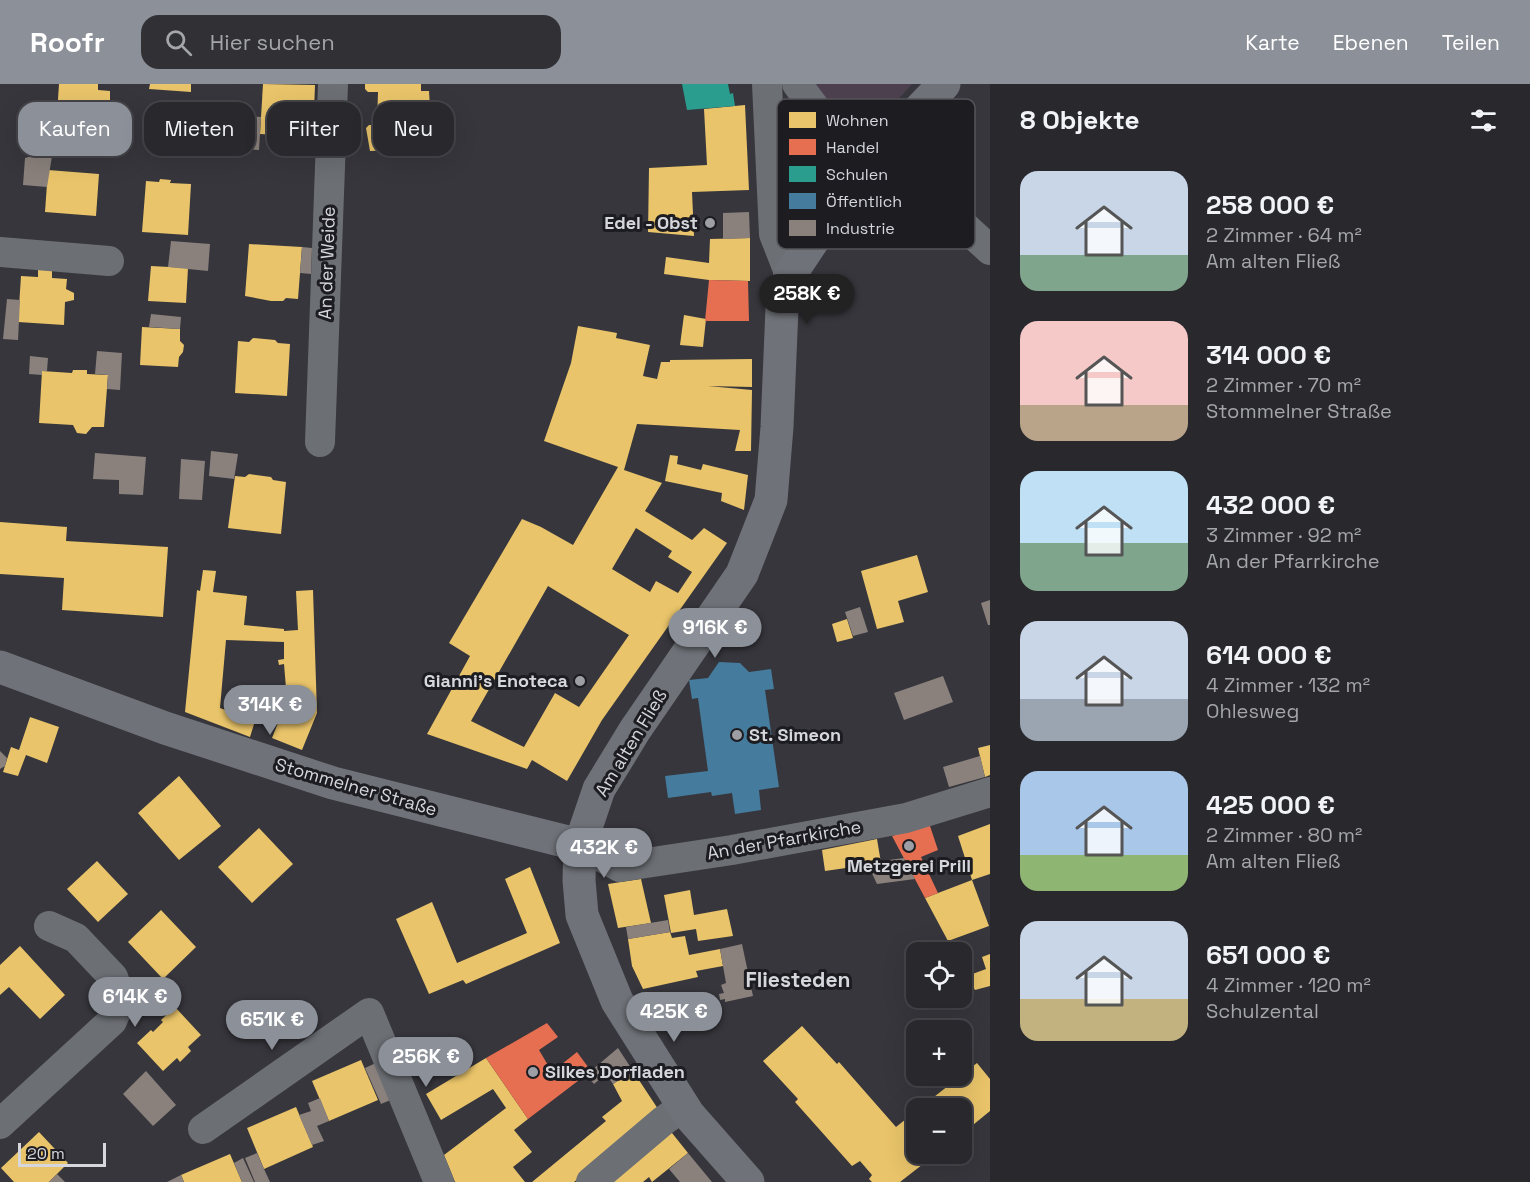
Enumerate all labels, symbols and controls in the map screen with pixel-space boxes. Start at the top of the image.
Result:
search box [141,15,561,69]
text: Roofr [30,24,105,60]
icon: search [162,26,195,59]
text: Hier suchen [210,28,335,56]
text: Karte [1245,29,1300,56]
text: Ebenen [1333,29,1409,56]
text: Teilen [1442,29,1500,56]
legend [777,99,975,249]
chip: Kaufen [18,102,132,156]
chip: Mieten [144,102,255,156]
chip: Filter [267,102,361,156]
chip: Neu [373,102,454,156]
text: 8 Objekte [1020,103,1139,137]
icon: filters [1467,104,1500,137]
text: Wohnen [826,110,889,131]
text: Handel [826,137,879,158]
text: Schulen [826,164,888,185]
text: 258 000 € [1206,188,1334,222]
text: Öffentlich [826,191,902,212]
icon: home [1068,195,1140,267]
street label: An der Weide [313,206,340,320]
place label: Edel - Obst [604,211,698,234]
marker: Edel - Obst [703,216,717,230]
text: Industrie [826,218,895,239]
text: 2 Zimmer · 64 m² [1206,222,1362,248]
text: Am alten Fließ [1206,248,1340,274]
pin: 258K € [758,274,856,325]
text: 258K € [773,280,841,306]
text: 314 000 € [1206,338,1331,372]
icon: home [1068,345,1140,417]
text: 2 Zimmer · 70 m² [1206,372,1361,398]
text: Stommelner Straße [1206,398,1392,424]
text: 432 000 € [1206,488,1335,522]
icon: home [1068,495,1140,567]
text: 3 Zimmer · 92 m² [1206,522,1361,548]
text: An der Pfarrkirche [1206,548,1380,574]
pin: 916K € [666,608,764,659]
text: 916K € [683,614,747,640]
text: 614 000 € [1206,638,1332,672]
icon: home [1068,645,1140,717]
place label: Gianni's Enoteca [424,669,569,692]
text: 4 Zimmer · 132 m² [1206,672,1370,698]
marker: Gianni's Enoteca [573,674,587,688]
pin: 314K € [221,685,319,736]
street label: Am alten Fließ [590,685,672,801]
text: 314K € [238,691,302,717]
text: Ohlesweg [1206,698,1299,724]
place label: St. Simeon [749,723,841,746]
marker: St. Simeon [730,728,744,742]
street label: Stommelner Straße [273,752,440,821]
text: 425 000 € [1206,788,1335,822]
icon: home [1068,795,1140,867]
street label: An der Pfarrkirche [705,815,863,864]
text: 2 Zimmer · 80 m² [1206,822,1362,848]
pin: 432K € [555,828,653,879]
text: 432K € [570,834,638,860]
marker: Metzgerei Prill [902,839,916,853]
text: Am alten Fließ [1206,848,1340,874]
place label: Metzgerei Prill [847,854,971,877]
text: 651 000 € [1206,938,1330,972]
map controls [906,942,972,1164]
button: locate [906,942,972,1008]
icon: home [1068,945,1140,1017]
district label: Fliesteden [745,966,851,993]
text: 4 Zimmer · 120 m² [1206,972,1371,998]
pin: 614K € [86,977,184,1028]
text: 614K € [102,983,168,1009]
pin: 425K € [625,992,723,1043]
text: 425K € [640,998,708,1024]
text: Schulzental [1206,998,1319,1024]
pin: 651K € [223,1000,321,1051]
text: 651K € [240,1006,304,1032]
button: + [906,1020,972,1086]
pin: 256K € [377,1037,475,1088]
text: 256K € [392,1043,460,1069]
place label: Silkes Dorfladen [545,1060,685,1083]
marker: Silkes Dorfladen [526,1065,540,1079]
button: − [906,1098,972,1164]
scale bar [18,1140,106,1168]
text: 20 m [27,1143,65,1164]

